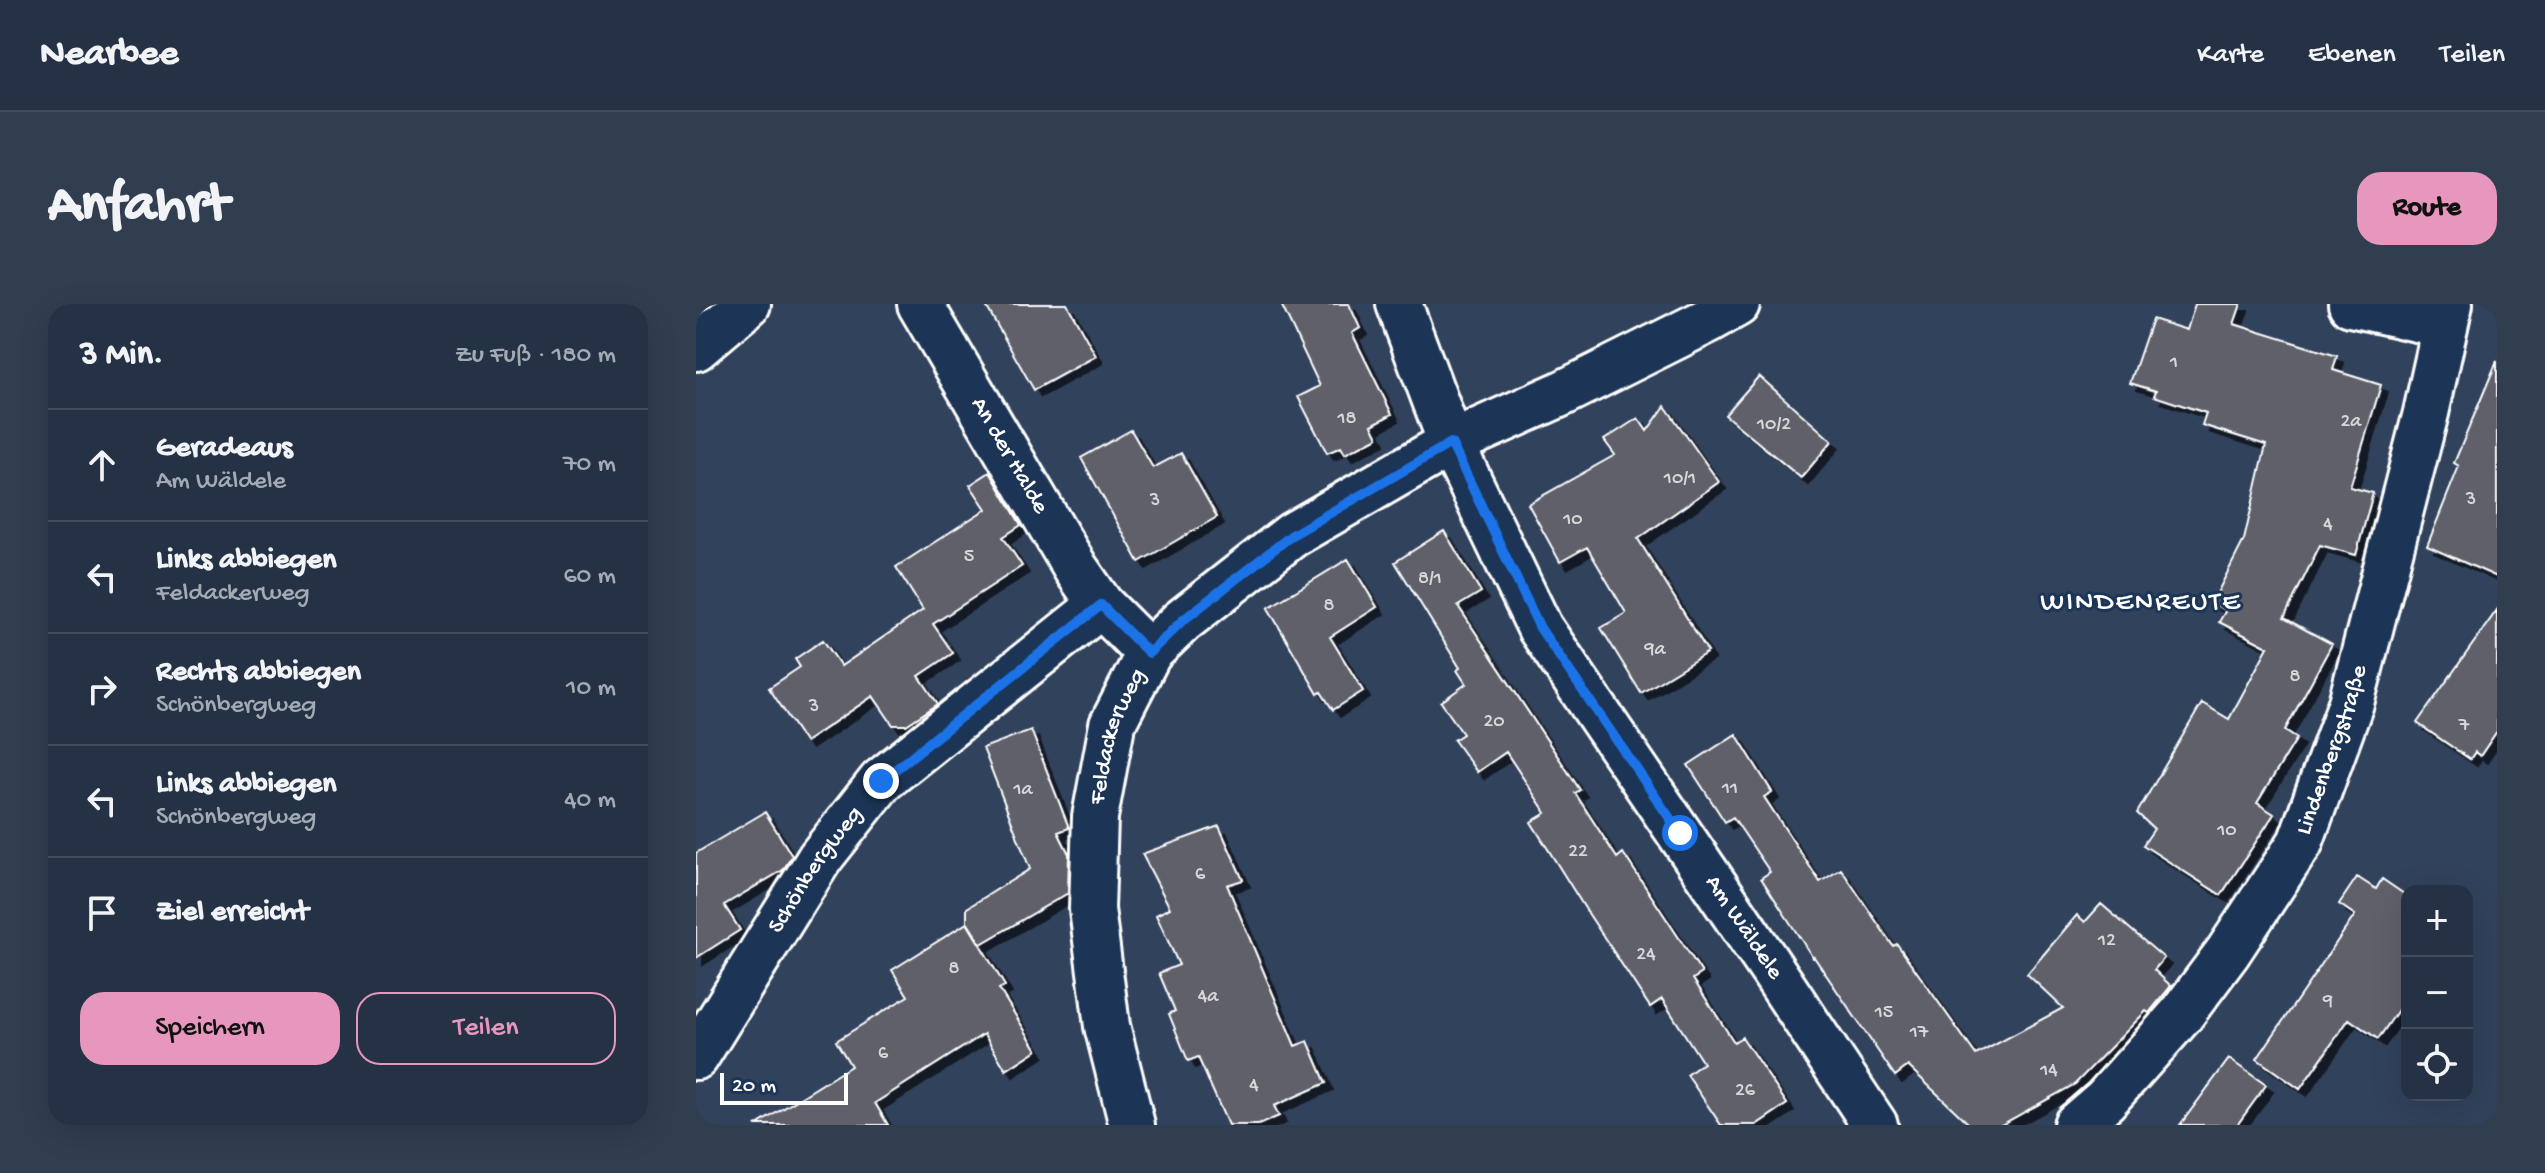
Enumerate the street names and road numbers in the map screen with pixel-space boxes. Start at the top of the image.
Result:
street label: An der Halde [964,392,1055,520]
street label: Lindenbergstraße [2290,662,2375,839]
street label: Feldackerweg [1083,664,1153,808]
street label: Schönbergweg [762,801,870,939]
street label: Am Wäldele [1698,870,1790,986]

